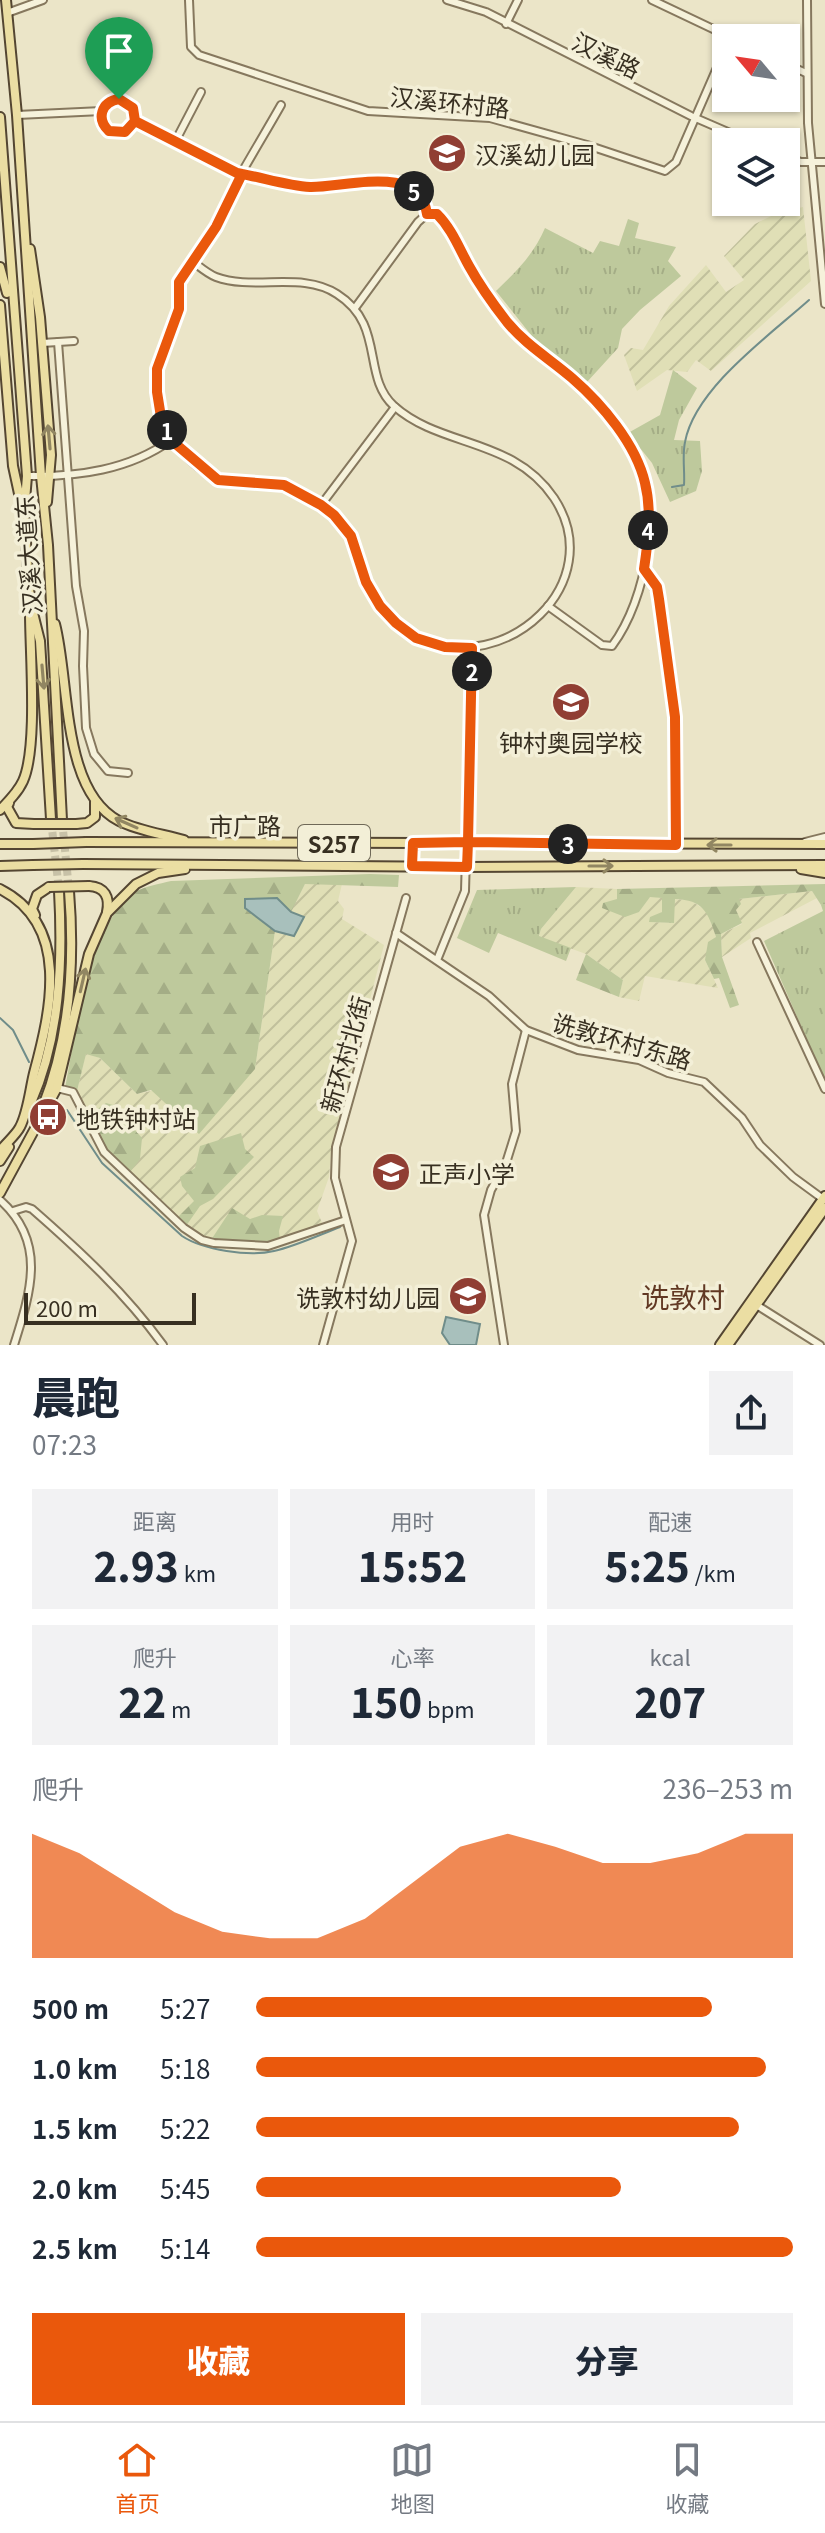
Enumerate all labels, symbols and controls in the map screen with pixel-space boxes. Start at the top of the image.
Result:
pin [85,17,153,99]
street label: 汉溪路 [567,22,647,86]
north arrow [712,24,800,112]
map controls [712,24,800,216]
icon: arrive [97,29,141,73]
street label: 汉溪环村路 [388,77,512,125]
button: layers [712,128,800,216]
school or university icon: 汉溪幼儿园 [426,132,468,174]
place label: 汉溪幼儿园 [475,136,595,171]
pin: 5 [394,171,434,211]
text: 5 [408,175,420,207]
pin: 1 [147,410,187,450]
text: 1 [161,414,173,446]
one-way arrow [41,424,56,451]
street label: 汉溪大道东 [5,494,49,616]
pin: 4 [628,510,668,550]
text: 4 [642,514,654,546]
pin: 2 [452,651,492,691]
text: 2 [466,655,478,687]
one-way arrow [36,663,51,690]
school or university icon: 钟村奥园学校 [550,681,592,723]
place label: 钟村奥园学校 [499,724,643,759]
street label: 市广路 [209,807,281,842]
one-way arrow [114,814,138,829]
pin: 3 [548,824,588,864]
road number: S257 [298,825,370,861]
text: 3 [562,828,574,860]
one-way arrow [706,837,733,853]
one-way arrow [587,858,614,874]
one-way arrow [76,968,91,994]
street label: 新环村北街 [311,992,377,1116]
street label: 诜敦环村东路 [548,1003,696,1077]
bus stop icon: 地铁钟村站 [27,1096,69,1138]
place label: 地铁钟村站 [76,1100,196,1135]
school or university icon: 正声小学 [370,1151,412,1193]
place label: 正声小学 [419,1155,515,1190]
school or university icon: 诜敦村幼儿园 [447,1275,489,1317]
district label: 诜敦村 [641,1276,725,1316]
place label: 诜敦村幼儿园 [296,1279,440,1314]
scale bar [24,1289,196,1325]
text: 200 m [36,1291,98,1323]
text: 晨跑 [32,1363,120,1427]
button: share [709,1371,793,1455]
text: 07:23 [32,1425,97,1462]
text: 距离 [133,1504,177,1536]
text: 用时 [390,1504,435,1536]
text: 配速 [648,1504,692,1536]
text: 2.93 [93,1536,179,1594]
text: 15:52 [358,1536,467,1594]
text: 5:25 [604,1536,690,1594]
text: km [179,1556,216,1588]
text: /km [690,1556,736,1588]
text: 爬升 [133,1640,177,1672]
text: 心率 [390,1640,435,1672]
text: kcal [650,1640,691,1672]
text: 22 [118,1672,166,1730]
text: 150 [350,1672,422,1730]
text: 207 [634,1672,706,1730]
text: m [166,1692,191,1724]
text: bpm [422,1692,475,1724]
text: 爬升 [32,1769,84,1806]
text: 236–253 m [663,1769,793,1806]
text: 500 m [32,1989,109,2026]
text: 5:27 [160,1989,211,2026]
text: 1.0 km [32,2049,118,2086]
text: 5:18 [160,2049,211,2086]
text: 1.5 km [32,2109,118,2146]
text: 5:22 [160,2109,211,2146]
text: 2.0 km [32,2169,118,2206]
text: 5:45 [160,2169,211,2206]
text: 2.5 km [32,2229,118,2266]
text: 5:14 [160,2229,211,2266]
button: 收藏 [32,2313,405,2405]
button: 分享 [421,2313,793,2405]
tab: 首页 [115,2438,160,2518]
tab: 地图 [390,2438,435,2518]
tab: 收藏 [665,2438,710,2518]

